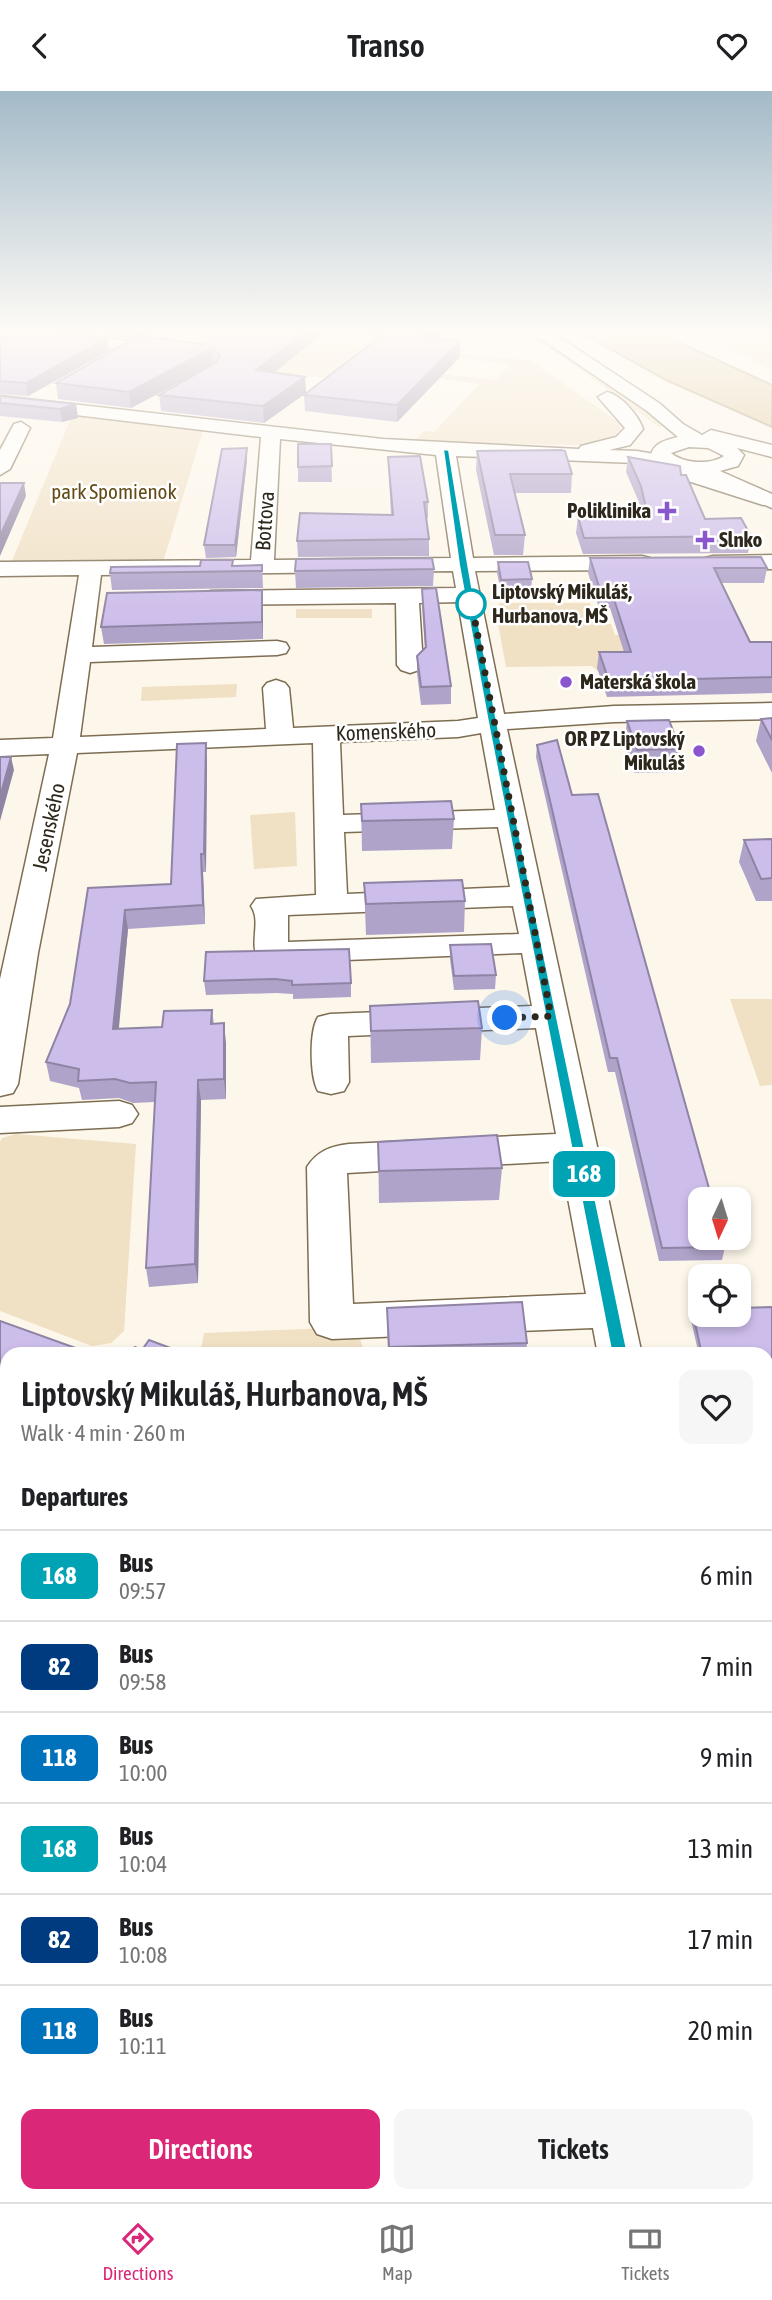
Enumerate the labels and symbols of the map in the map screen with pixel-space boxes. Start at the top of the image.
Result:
park label: park Spomienok [51,479,177,503]
street label: Bottova [250,490,278,551]
place label: Poliklinika [567,498,651,522]
marker: Poliklinika [657,501,677,521]
place label: Slnko [719,527,762,551]
marker: Slnko [697,532,713,548]
place label: Liptovský Mikuláš, Hurbanova, MŠ [492,579,632,627]
marker: Liptovský Mikuláš, Hurbanova, MŠ [456,589,486,619]
place label: Materská škola [580,669,696,693]
marker: Materská škola [558,674,574,690]
street label: Komenského [335,717,437,745]
place label: OR PZ Liptovský Mikuláš [564,726,686,774]
marker: OR PZ Liptovský Mikuláš [691,743,707,759]
street label: Jesenského [27,781,69,873]
your location [487,1000,522,1035]
line badge: 168 [544,1151,624,1197]
north arrow [688,1187,751,1249]

